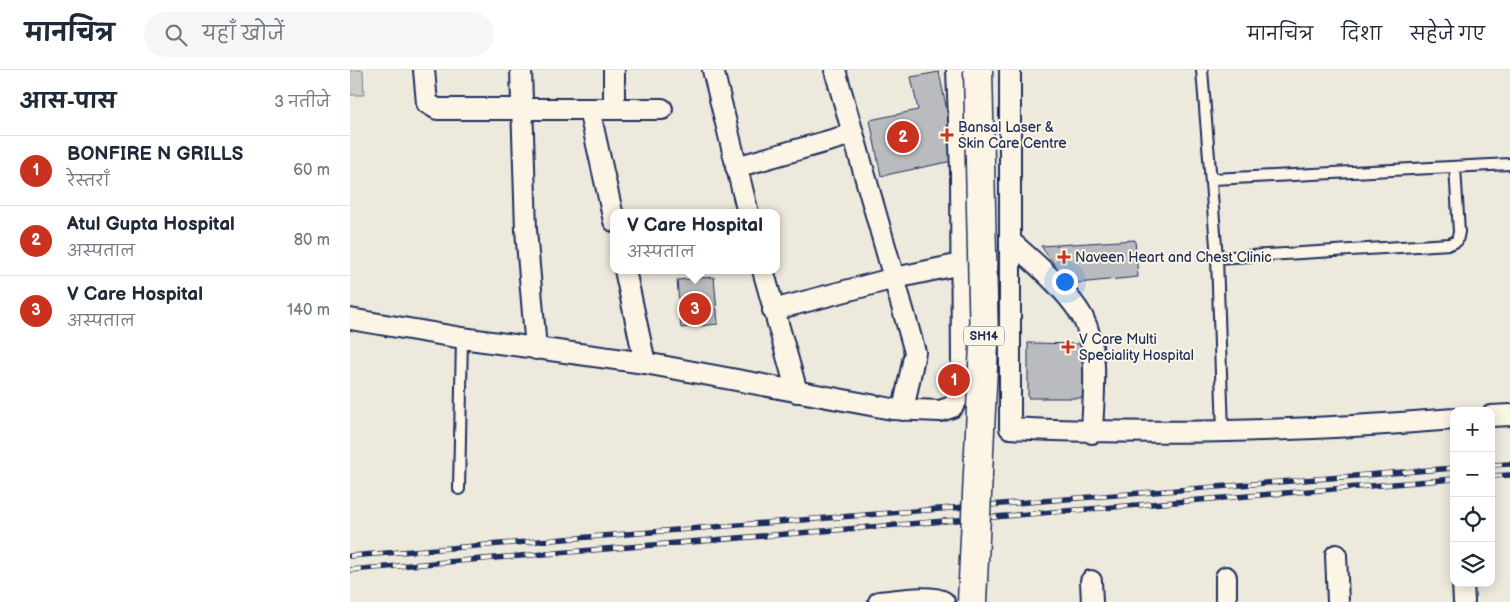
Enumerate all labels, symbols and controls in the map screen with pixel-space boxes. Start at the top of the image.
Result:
search box [144,12,494,57]
text: मानचित्र [25,19,114,48]
icon: search [162,21,190,49]
text: यहाँ खोजें [202,23,284,46]
text: मानचित्र [1247,24,1313,45]
text: दिशा [1341,24,1382,45]
text: सहेजे गए [1410,24,1485,45]
text: आस-पास [20,89,116,114]
text: 3 नतीजे [274,93,330,112]
pin: 2 [887,118,919,156]
place label: Bansal Laser & Skin Care Centre [958,119,1067,152]
marker: Bansal Laser & Skin Care Centre [940,128,954,142]
text: BONFIRE N GRILLS [67,143,243,166]
text: 1 [33,161,39,180]
text: 60 m [293,161,330,180]
text: रेस्तराँ [67,172,110,191]
popup [610,209,780,274]
text: Atul Gupta Hospital [67,213,235,236]
text: V Care Hospital [627,214,763,237]
text: 2 [31,231,41,250]
text: 80 m [294,231,330,250]
text: अस्पताल [67,242,135,261]
text: अस्पताल [627,243,695,262]
place label: Naveen Heart and Chest Clinic [1075,249,1272,266]
marker: Naveen Heart and Chest Clinic [1057,250,1071,264]
your location [1052,269,1078,295]
text: V Care Hospital [67,283,203,306]
pin: 3 [679,290,711,328]
text: 3 [31,301,41,320]
text: 140 m [287,301,330,320]
text: अस्पताल [67,312,135,331]
road number: SH14 [964,326,1004,346]
place label: V Care Multi Speciality Hospital [1079,331,1194,364]
marker: V Care Multi Speciality Hospital [1061,340,1075,354]
pin: 1 [938,361,970,399]
map controls [1450,407,1495,587]
button: + [1450,407,1495,452]
button: − [1450,452,1495,497]
button: locate [1450,497,1495,542]
button: layers [1450,542,1495,587]

